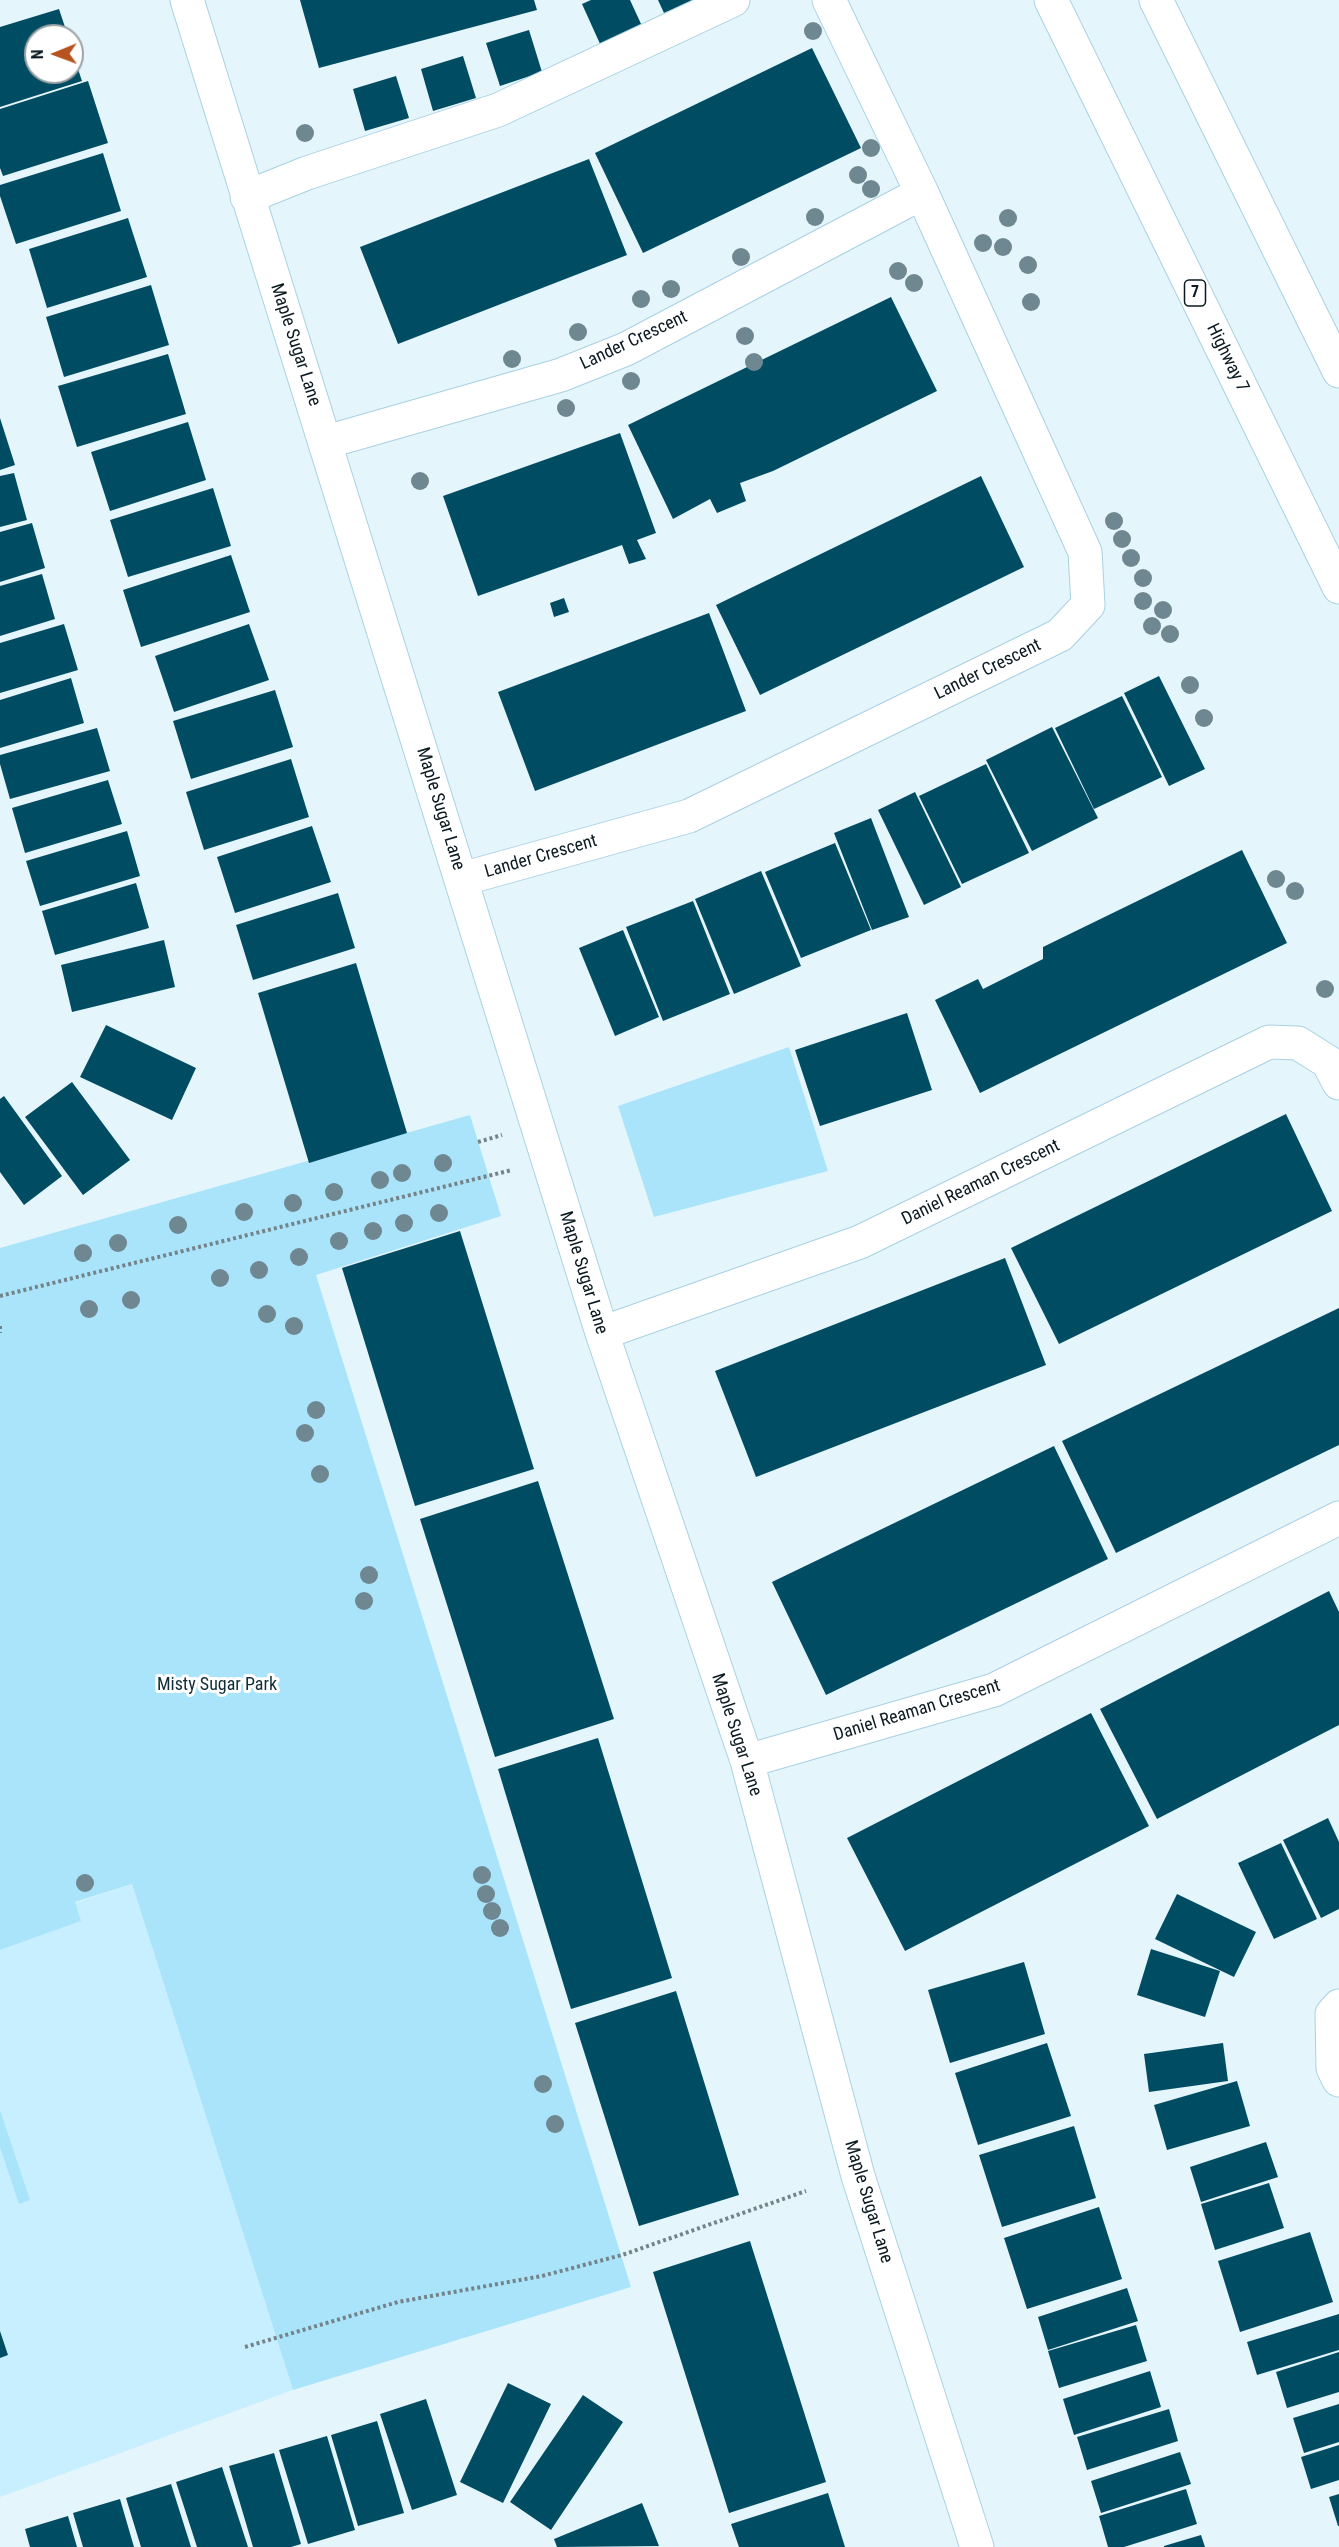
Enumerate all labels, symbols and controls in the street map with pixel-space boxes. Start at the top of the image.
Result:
north arrow [24,24,84,84]
text: N [28,49,47,59]
road number: 7 [1184,280,1206,306]
street label: Maple Sugar Lane [265,281,325,409]
street label: Lander Crescent [577,307,691,375]
street label: Highway 7 [1201,320,1253,396]
street label: Lander Crescent [931,635,1045,705]
street label: Maple Sugar Lane [411,745,469,873]
street label: Lander Crescent [482,831,600,883]
street label: Daniel Reaman Crescent [898,1135,1064,1231]
street label: Maple Sugar Lane [554,1209,612,1337]
street label: Maple Sugar Lane [706,1671,766,1799]
park label: Misty Sugar Park [157,1674,277,1696]
street label: Daniel Reaman Crescent [831,1675,1003,1747]
street label: Maple Sugar Lane [839,2138,897,2266]

